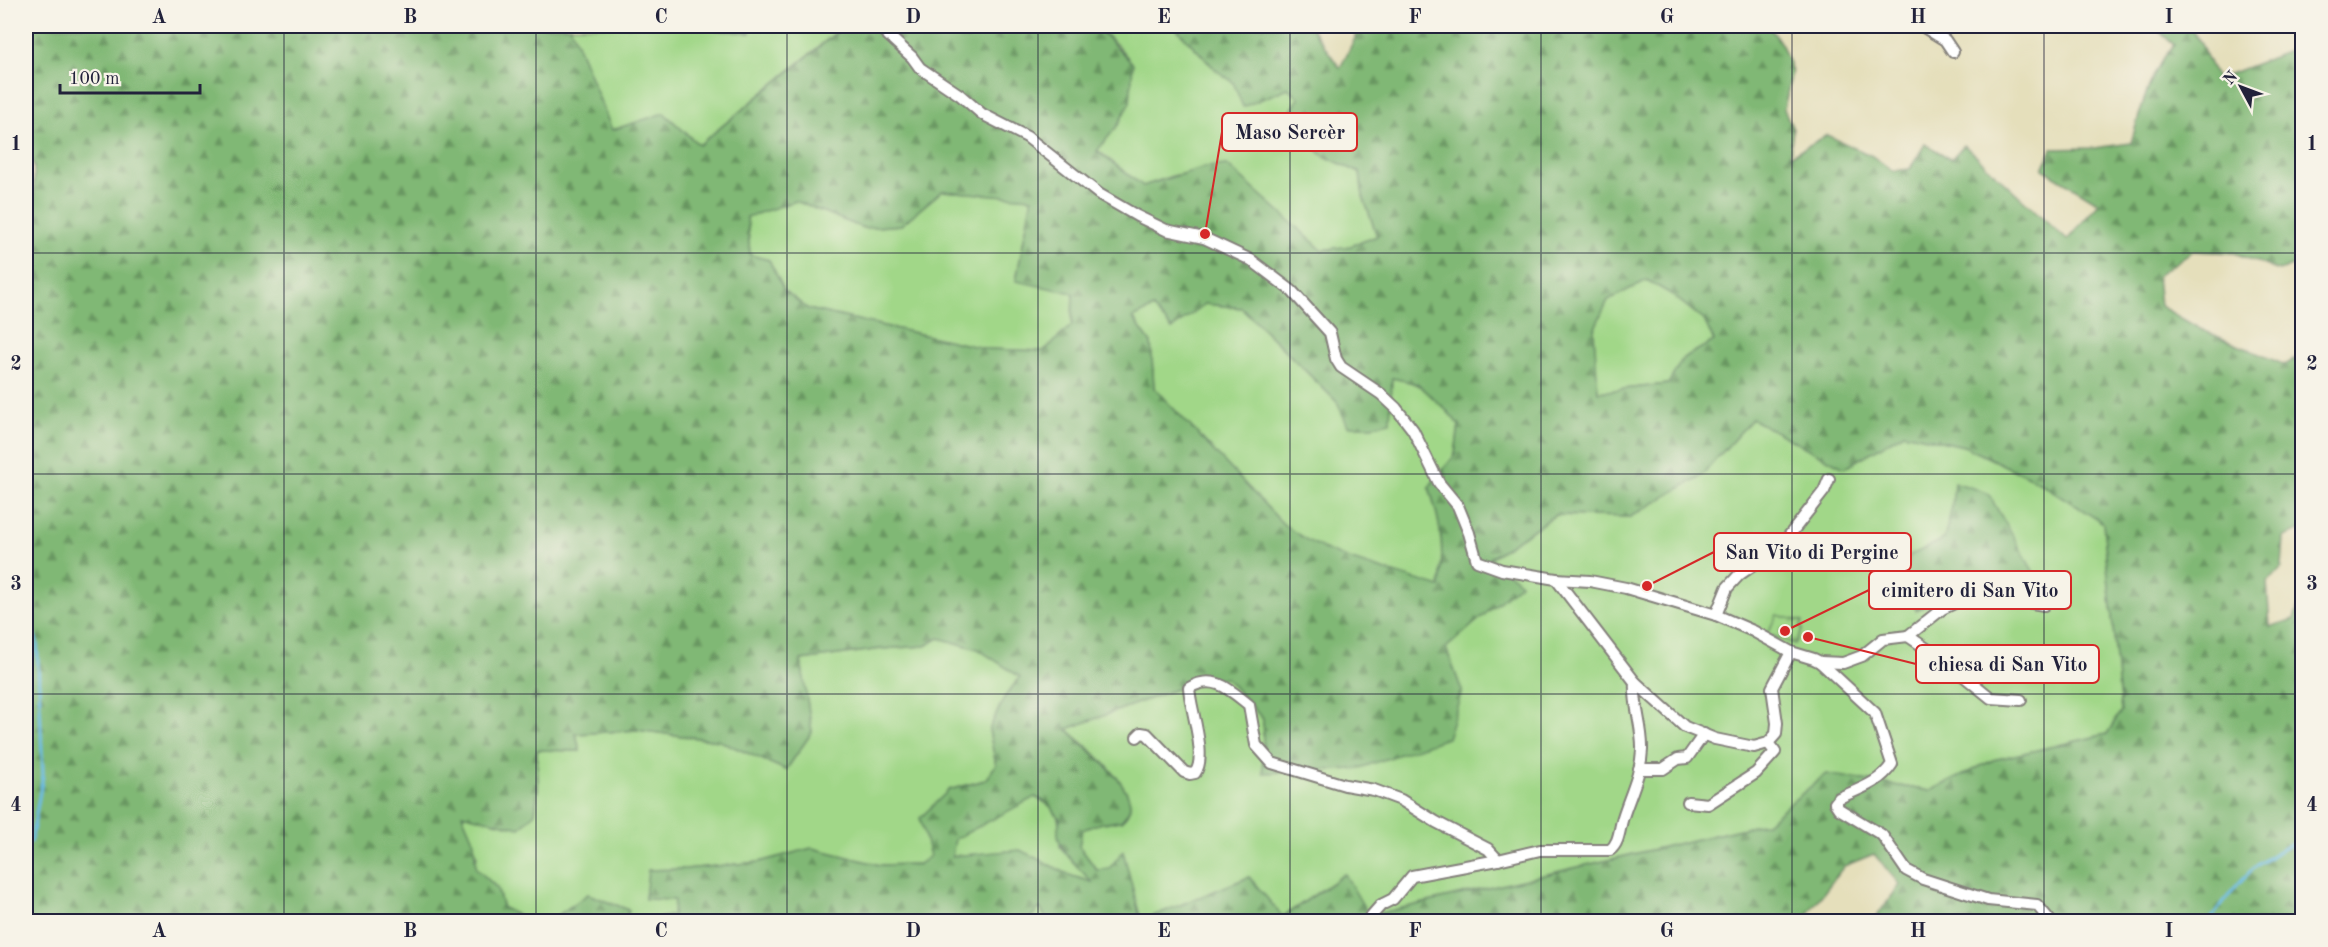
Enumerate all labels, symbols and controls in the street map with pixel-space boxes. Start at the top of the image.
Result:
text: A [151,8,167,28]
text: B [403,8,417,28]
text: C [654,8,668,28]
text: D [905,8,921,28]
text: E [1157,8,1171,28]
text: F [1408,8,1422,28]
text: G [1660,8,1674,28]
text: H [1910,8,1926,28]
text: I [2165,8,2173,28]
scale bar [60,57,200,95]
north arrow [2211,57,2271,117]
text: N [2221,68,2242,88]
text: 100 m [69,70,120,88]
callout: Maso Sercèr [1222,113,1357,151]
text: Maso Sercèr [1235,124,1345,144]
text: 1 [10,135,22,155]
text: 1 [2306,135,2318,155]
text: 2 [10,355,22,375]
text: 2 [2306,355,2318,375]
callout: San Vito di Pergine [1714,533,1911,571]
text: San Vito di Pergine [1725,544,1899,564]
callout: cimitero di San Vito [1869,571,2071,609]
text: 3 [10,575,22,595]
text: 3 [2306,575,2318,595]
text: cimitero di San Vito [1881,582,2059,602]
callout: chiesa di San Vito [1916,645,2099,683]
text: chiesa di San Vito [1928,656,2088,676]
text: 4 [10,796,22,816]
text: 4 [2306,796,2318,816]
text: A [151,922,167,942]
text: B [403,922,417,942]
text: C [654,922,668,942]
text: D [905,922,921,942]
text: E [1157,922,1171,942]
text: F [1408,922,1422,942]
text: G [1660,922,1674,942]
text: H [1910,922,1926,942]
text: I [2165,922,2173,942]

